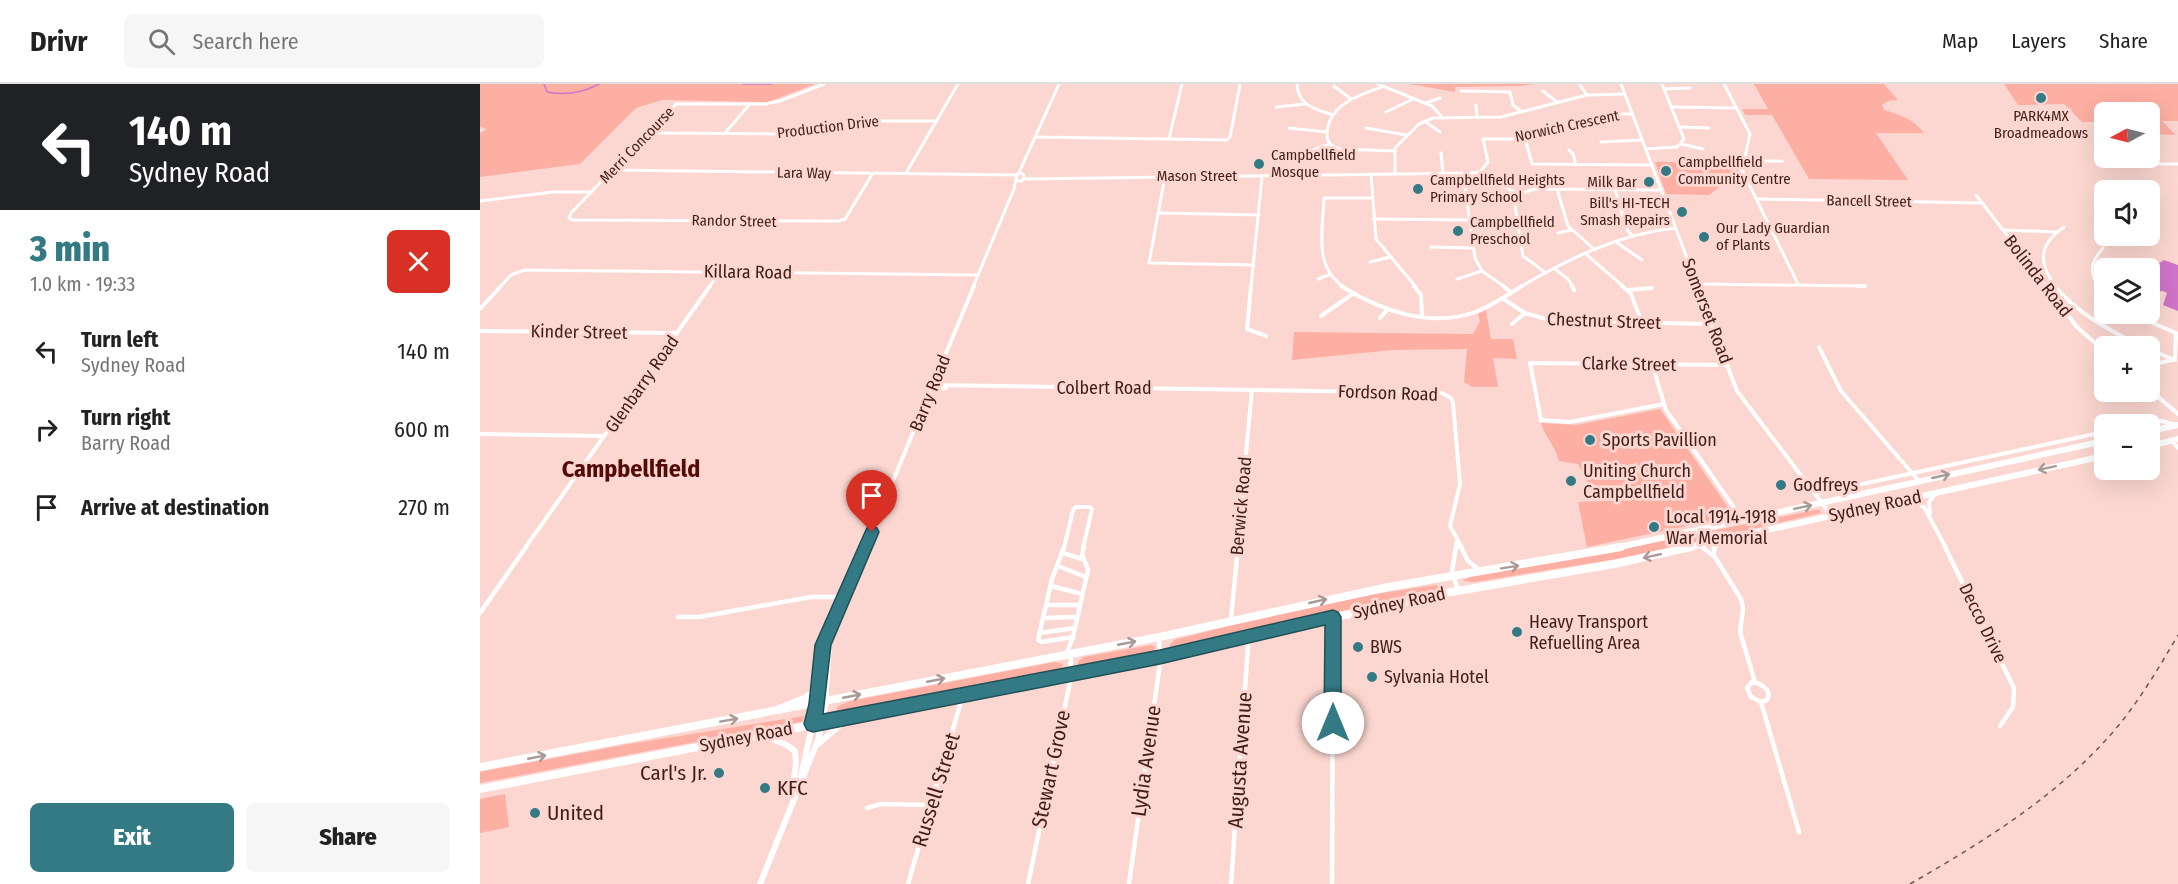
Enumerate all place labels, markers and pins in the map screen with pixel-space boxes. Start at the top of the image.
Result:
marker: PARK4MX Broadmeadows [2034,91,2048,105]
place label: PARK4MX Broadmeadows [1994,107,2088,142]
place label: Campbellfield Mosque [1271,146,1356,181]
place label: Campbellfield Community Centre [1678,153,1791,188]
marker: Campbellfield Mosque [1252,157,1266,171]
marker: Campbellfield Community Centre [1659,164,1673,178]
place label: Campbellfield Heights Primary School [1430,171,1565,206]
place label: Milk Bar [1587,173,1638,191]
marker: Milk Bar [1642,175,1656,189]
marker: Campbellfield Heights Primary School [1411,182,1425,196]
place label: Bill's HI-TECH Smash Repairs [1580,194,1670,229]
marker: Bill's HI-TECH Smash Repairs [1675,205,1689,219]
place label: Campbellfield Preschool [1470,213,1555,248]
place label: Our Lady Guardian of Plants [1716,219,1830,254]
marker: Campbellfield Preschool [1451,224,1465,238]
marker: Our Lady Guardian of Plants [1697,230,1711,244]
place label: Sports Pavillion [1602,429,1717,451]
marker: Sports Pavillion [1583,433,1597,447]
place label: Uniting Church Campbellfield [1583,460,1691,503]
pin [846,470,897,532]
marker: Uniting Church Campbellfield [1564,474,1578,488]
place label: Godfreys [1793,474,1858,496]
marker: Godfreys [1774,478,1788,492]
place label: Local 1914-1918 War Memorial [1666,506,1776,549]
marker: Local 1914-1918 War Memorial [1647,520,1661,534]
place label: Heavy Transport Refuelling Area [1529,611,1648,654]
marker: Heavy Transport Refuelling Area [1510,625,1524,639]
place label: BWS [1370,636,1402,658]
marker: BWS [1351,640,1365,654]
place label: Sylvania Hotel [1384,666,1489,688]
marker: Sylvania Hotel [1365,670,1379,684]
place label: Carl's Jr. [640,760,707,786]
marker: Carl's Jr. [712,766,726,780]
place label: KFC [777,775,808,801]
marker: KFC [758,781,772,795]
place label: United [547,800,604,826]
marker: United [528,806,542,820]

